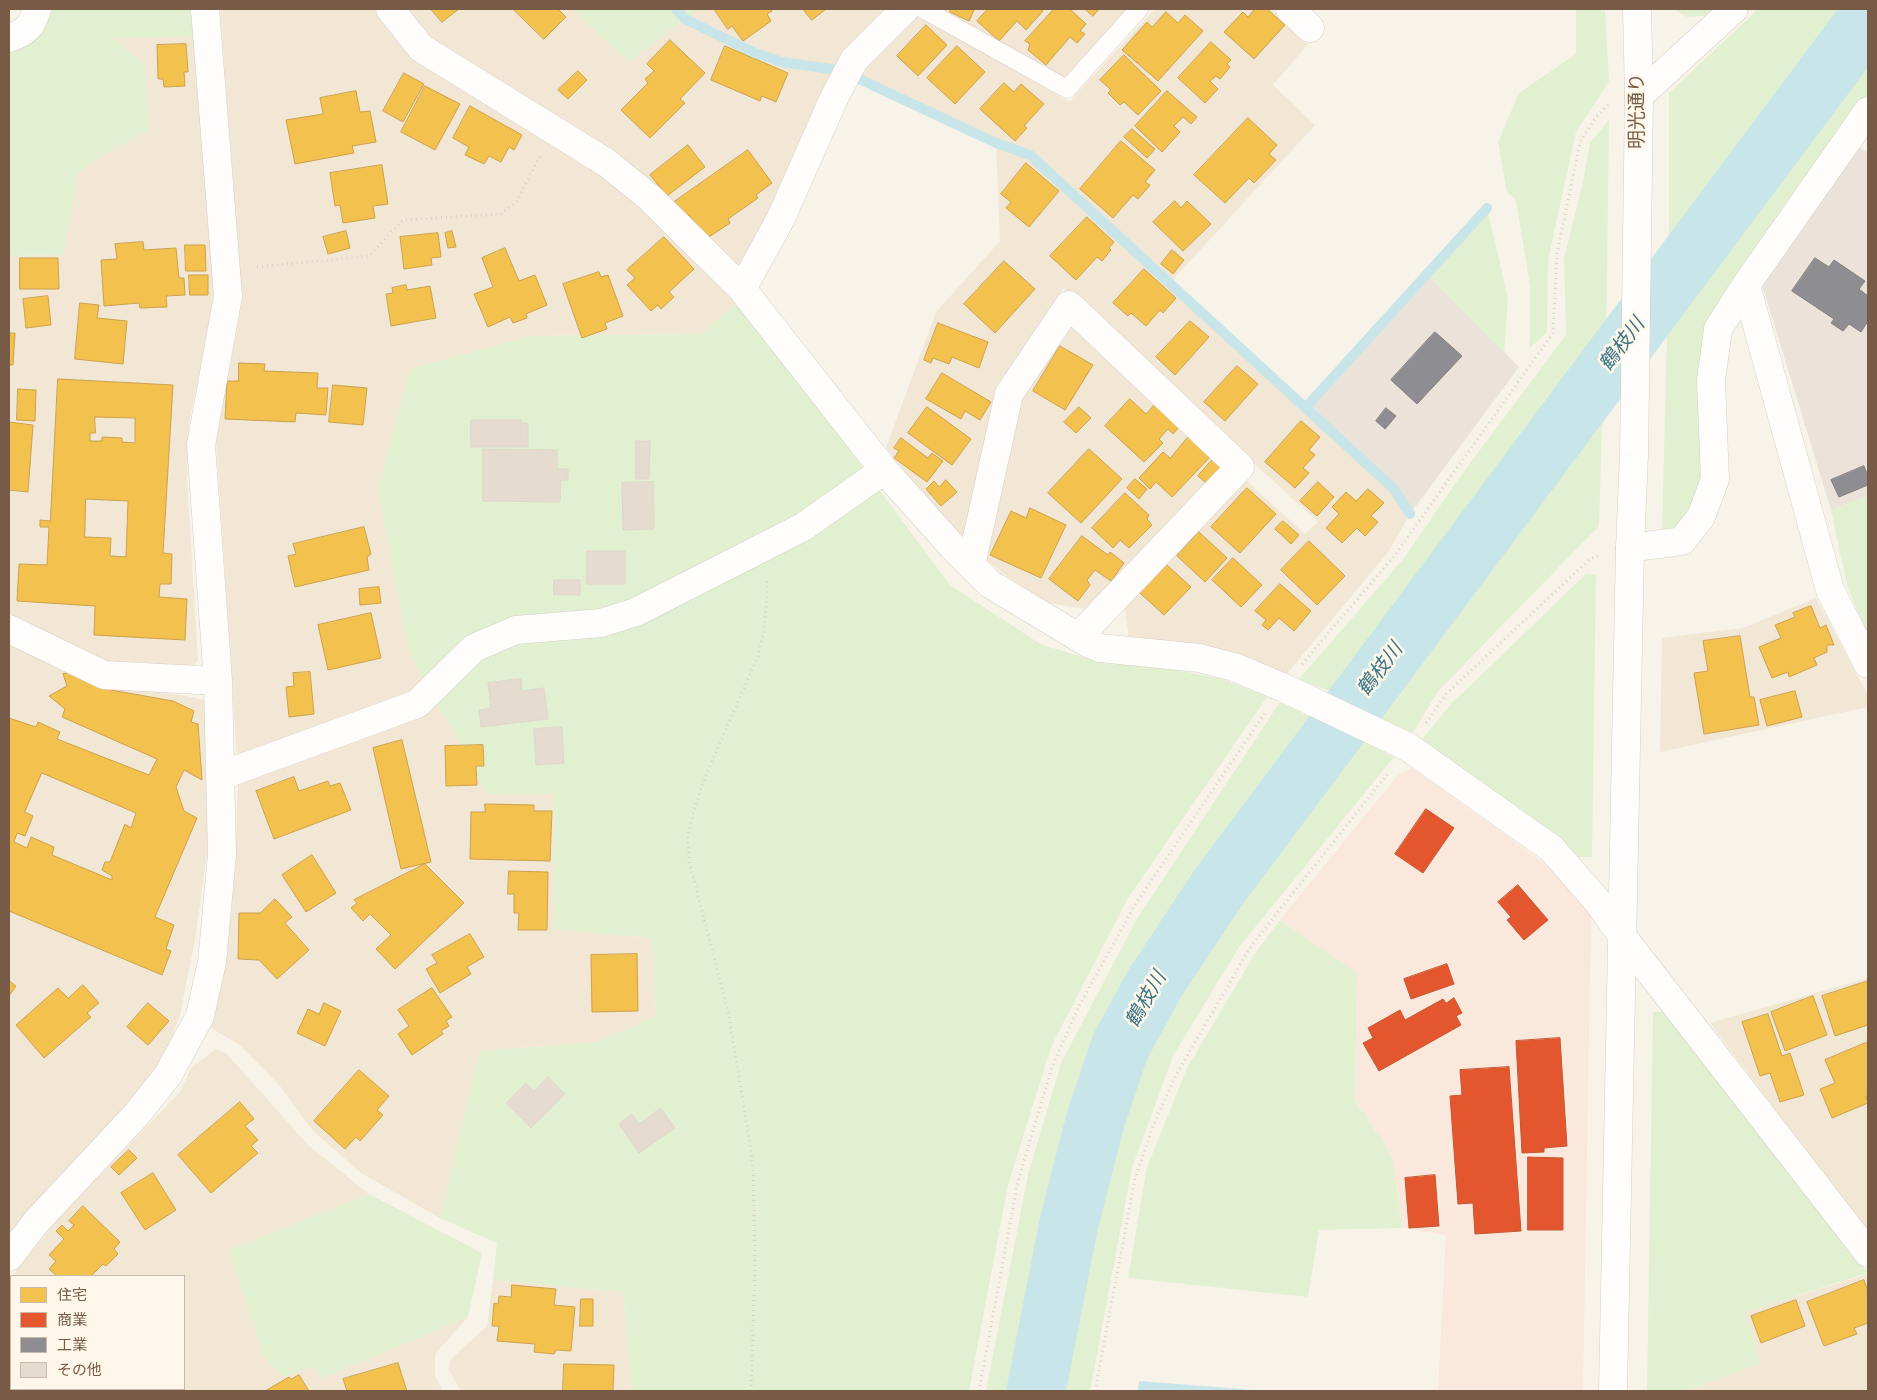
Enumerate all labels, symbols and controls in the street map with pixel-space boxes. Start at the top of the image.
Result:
street label: 明光通り [1627,73,1649,149]
water label: 鶴枝川 [1595,314,1651,376]
water label: 鶴枝川 [1353,639,1409,701]
water label: 鶴枝川 [1122,968,1172,1032]
legend [10,1275,185,1390]
text: 住宅 [57,1283,87,1306]
text: 商業 [57,1308,87,1331]
text: 工業 [57,1333,87,1356]
text: その他 [57,1358,102,1381]

